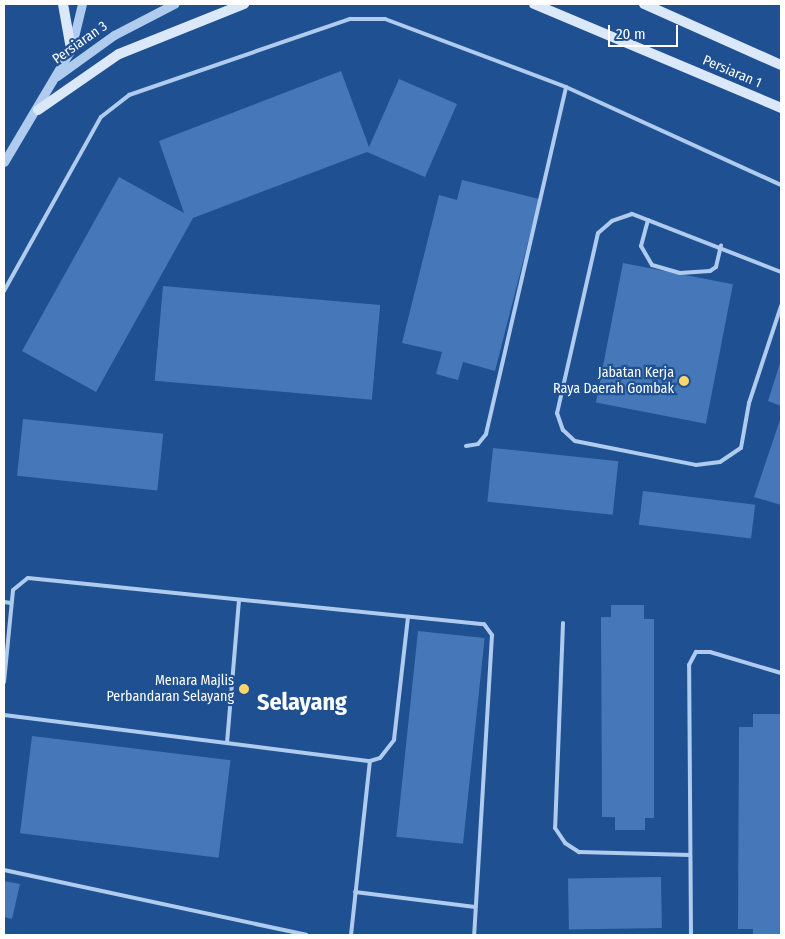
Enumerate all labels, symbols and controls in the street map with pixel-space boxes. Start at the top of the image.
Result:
scale bar [610,15,680,47]
street label: Persiaran 3 [49,18,111,68]
text: 20 m [616,25,646,43]
street label: Persiaran 1 [700,52,764,92]
place label: Jabatan Kerja Raya Daerah Gombak [553,365,674,398]
marker: Jabatan Kerja Raya Daerah Gombak [678,375,690,387]
place label: Menara Majlis Perbandaran Selayang [106,673,234,706]
marker: Menara Majlis Perbandaran Selayang [238,683,250,695]
district label: Selayang [257,689,347,717]

